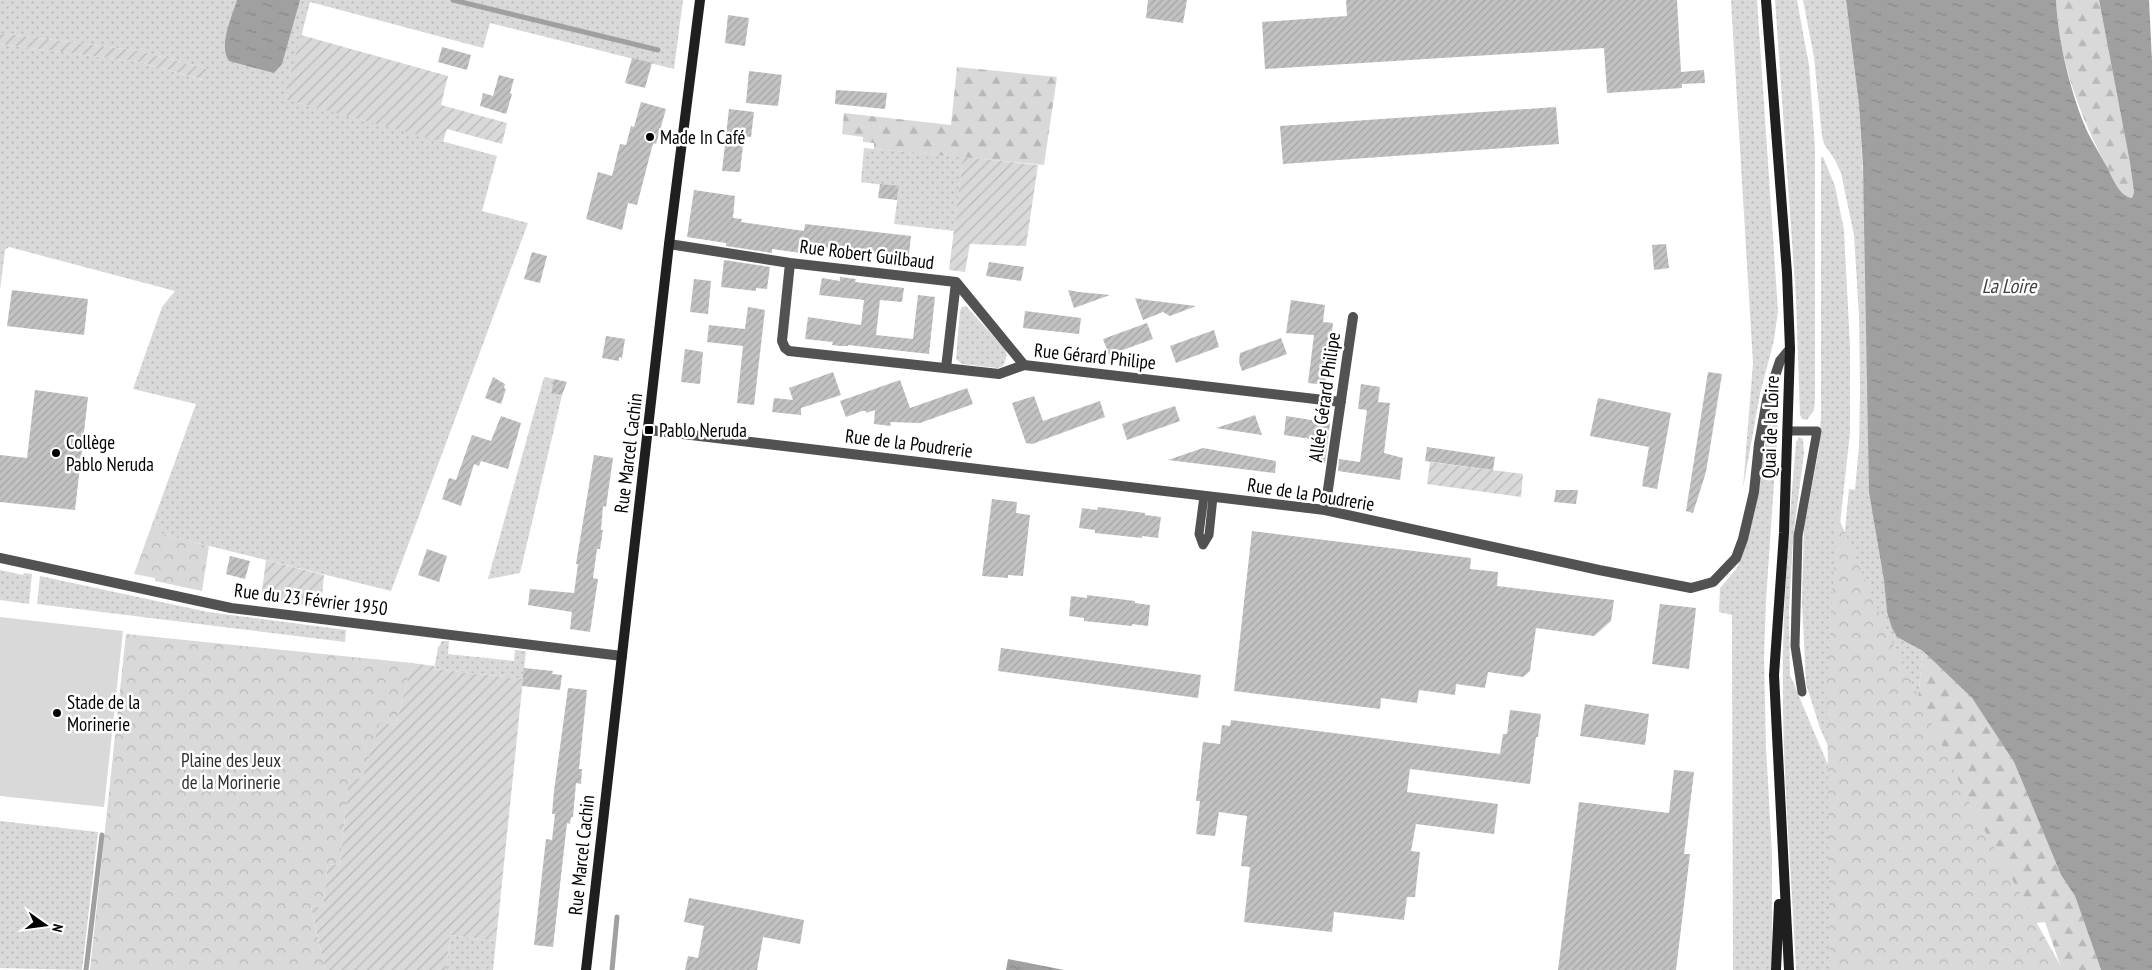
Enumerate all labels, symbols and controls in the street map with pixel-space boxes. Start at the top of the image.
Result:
place label: Made In Café [660,125,745,149]
marker: Made In Café [644,131,656,143]
street label: Rue Robert Guilbaud [798,234,936,274]
water label: La Loire [1982,273,2038,299]
street label: Allée Gérard Philipe [1303,331,1345,463]
street label: Rue Gérard Philipe [1033,338,1157,374]
street label: Quai de la Loire [1756,375,1784,479]
street label: Rue Marcel Cachin [609,392,647,514]
place label: Pablo Neruda [659,418,747,442]
street label: Rue de la Poudrerie [844,423,974,463]
marker: Pablo Neruda [643,424,655,436]
place label: Collège Pablo Neruda [66,430,154,476]
marker: Collège Pablo Neruda [50,447,62,459]
street label: Rue de la Poudrerie [1246,472,1376,516]
street label: Rue du 23 Février 1950 [233,578,389,620]
place label: Stade de la Morinerie [67,690,140,736]
marker: Stade de la Morinerie [51,707,63,719]
park label: Plaine des Jeux de la Morinerie [181,748,281,794]
street label: Rue Marcel Cachin [563,794,599,916]
north arrow [20,900,70,950]
text: N [48,922,67,934]

